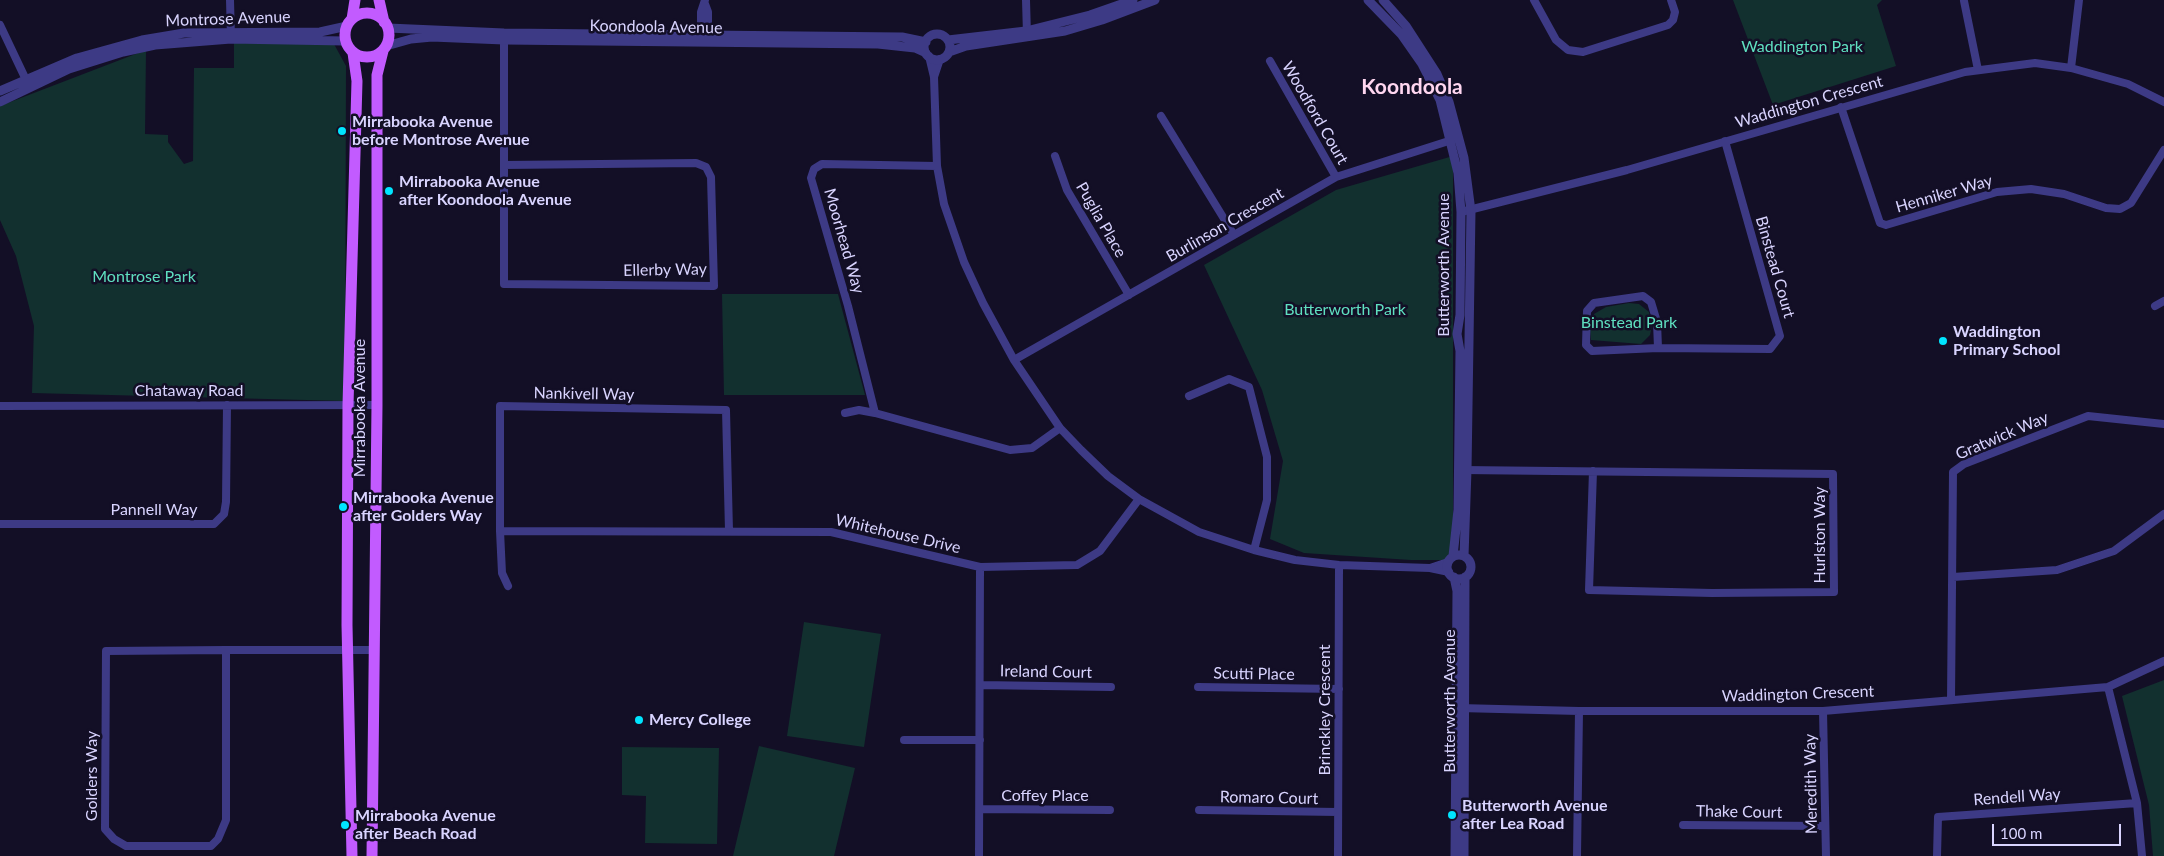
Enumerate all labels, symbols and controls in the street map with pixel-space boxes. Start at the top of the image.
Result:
street label: Montrose Avenue [165,7,291,31]
street label: Koondoola Avenue [589,16,723,38]
park label: Waddington Park [1741,37,1863,57]
street label: Woodford Court [1278,58,1352,168]
street label: Waddington Crescent [1733,72,1885,132]
district label: Koondoola [1361,74,1463,100]
place label: Mirrabooka Avenue before Montrose Avenue [352,112,529,150]
marker: Mirrabooka Avenue before Montrose Avenue [336,125,348,137]
street label: Henniker Way [1893,171,1995,217]
place label: Mirrabooka Avenue after Koondoola Avenue [399,172,572,210]
street label: Puglia Place [1072,179,1130,261]
street label: Burlinson Crescent [1163,184,1287,266]
marker: Mirrabooka Avenue after Koondoola Avenue [383,185,395,197]
street label: Moorhead Way [820,186,868,296]
street label: Butterworth Avenue [1434,193,1454,337]
street label: Binstead Court [1751,214,1799,320]
street label: Ellerby Way [623,260,707,280]
park label: Montrose Park [92,267,196,287]
park label: Butterworth Park [1284,300,1406,320]
park label: Binstead Park [1581,313,1677,333]
place label: Waddington Primary School [1953,322,2060,360]
marker: Waddington Primary School [1937,335,1949,347]
street label: Mirrabooka Avenue [350,339,370,477]
street label: Chataway Road [134,381,244,401]
street label: Nankivell Way [534,384,634,404]
street label: Gratwick Way [1953,408,2051,464]
street label: Hurlston Way [1810,487,1830,583]
place label: Mirrabooka Avenue after Golders Way [353,488,494,526]
street label: Pannell Way [111,500,197,520]
marker: Mirrabooka Avenue after Golders Way [337,501,349,513]
street label: Whitehouse Drive [834,510,962,558]
street label: Butterworth Avenue [1440,629,1460,773]
street label: Brinckley Crescent [1315,645,1335,775]
street label: Ireland Court [1000,662,1092,682]
street label: Scutti Place [1213,664,1295,684]
street label: Waddington Crescent [1721,682,1875,706]
place label: Mercy College [649,710,751,730]
marker: Mercy College [633,714,645,726]
street label: Golders Way [82,731,102,821]
street label: Meredith Way [1801,734,1821,834]
street label: Rendell Way [1973,784,2061,810]
street label: Coffey Place [1001,786,1089,806]
street label: Romaro Court [1220,788,1318,808]
place label: Butterworth Avenue after Lea Road [1462,796,1608,834]
street label: Thake Court [1696,802,1782,822]
place label: Mirrabooka Avenue after Beach Road [355,806,496,844]
marker: Butterworth Avenue after Lea Road [1446,809,1458,821]
scale bar [1994,814,2123,846]
marker: Mirrabooka Avenue after Beach Road [339,819,351,831]
text: 100 m [2000,824,2042,842]

